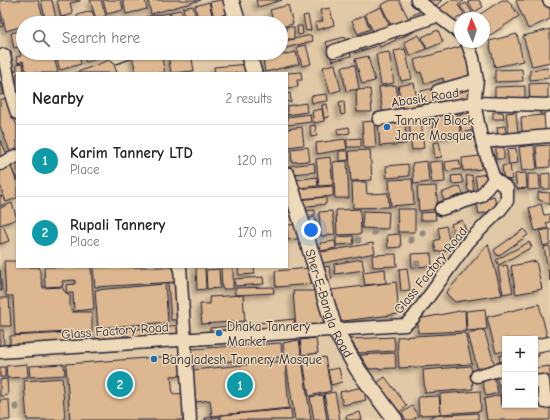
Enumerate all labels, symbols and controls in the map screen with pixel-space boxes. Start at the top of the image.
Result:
north arrow [454,12,490,48]
search box [16,16,288,60]
icon: search [30,27,52,49]
text: Search here [62,29,140,47]
street label: Abasik Road [390,85,460,110]
text: Nearby [32,89,83,108]
text: 2 results [225,91,272,106]
place label: Tannery Block Jame Mosque [395,113,475,143]
marker: Tannery Block Jame Mosque [382,122,392,132]
text: Karim Tannery LTD [70,144,193,162]
text: 1 [42,153,48,168]
text: 120 m [237,153,272,168]
text: Place [70,162,100,177]
text: Rupali Tannery [70,216,165,234]
your location [301,220,321,240]
street label: Glass Factory Road [391,224,470,317]
text: 2 [42,225,48,240]
text: 170 m [238,225,272,240]
text: Place [70,234,100,249]
street label: Sher-E-Bangla Road [302,247,356,360]
street label: Glass Factory Road [61,319,169,342]
place label: Dhaka Tannery Market [227,319,310,349]
marker: Dhaka Tannery Market [214,328,224,338]
map controls [502,336,538,408]
button: + [502,336,538,372]
place label: Bangladesh Tannery Mosque [162,352,322,367]
marker: Bangladesh Tannery Mosque [149,354,159,364]
pin: 2 [107,369,133,399]
pin: 1 [227,370,253,400]
button: − [502,372,538,408]

